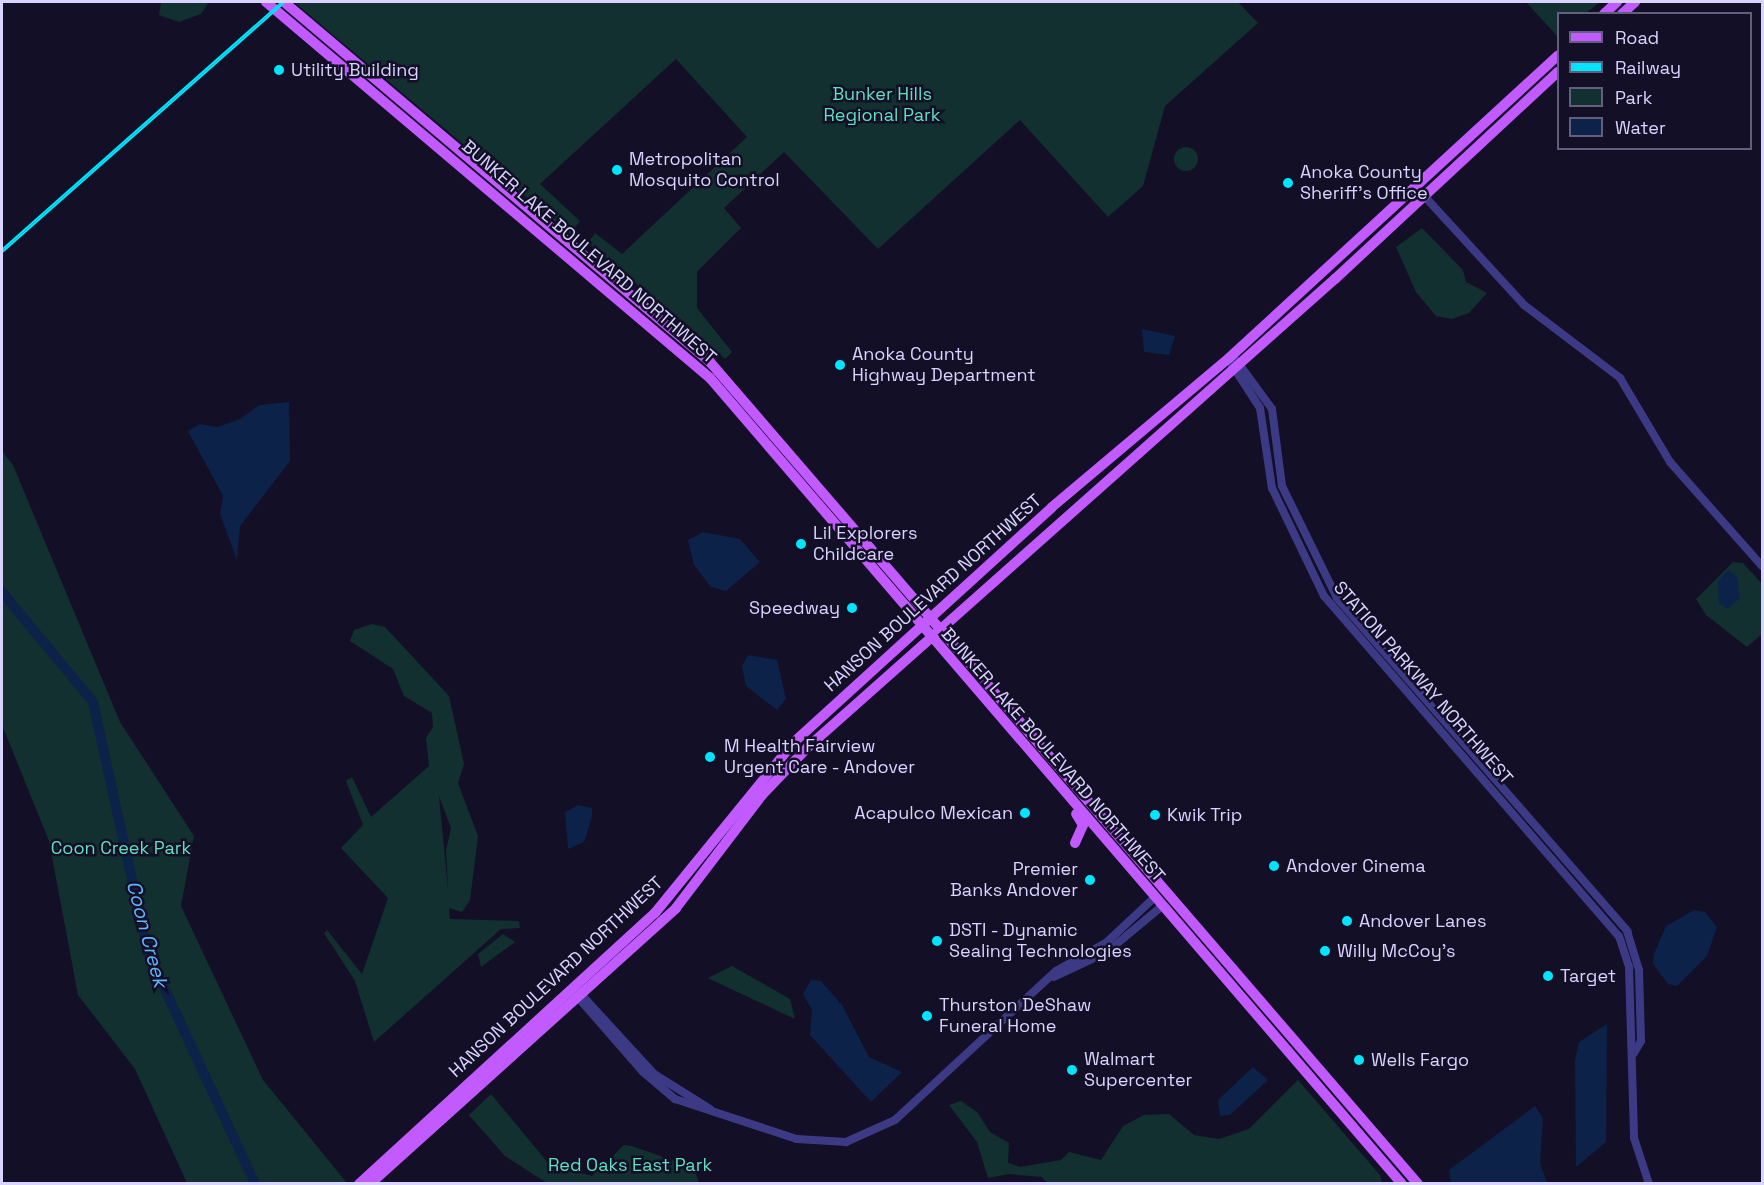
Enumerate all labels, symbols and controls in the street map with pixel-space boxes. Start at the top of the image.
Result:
legend [1557,12,1752,150]
text: Road [1615,26,1659,49]
text: Railway [1615,56,1681,79]
place label: Utility Building [291,59,419,81]
marker: Utility Building [272,63,286,77]
park label: Bunker Hills Regional Park [824,84,940,127]
text: Park [1615,86,1652,109]
text: Water [1615,116,1666,139]
street label: BUNKER LAKE BOULEVARD NORTHWEST [457,136,721,368]
place label: Metropolitan Mosquito Control [629,149,780,192]
place label: Anoka County Sheriff's Office [1300,162,1428,204]
marker: Metropolitan Mosquito Control [610,163,624,177]
marker: Anoka County Sheriff's Office [1281,176,1295,190]
place label: Anoka County Highway Department [852,344,1036,386]
marker: Anoka County Highway Department [833,358,847,372]
street label: HANSON BOULEVARD NORTHWEST [820,490,1046,696]
place label: Lil Explorers Childcare [813,523,917,566]
marker: Lil Explorers Childcare [794,537,808,551]
street label: STATION PARKWAY NORTHWEST [1329,577,1517,789]
place label: Speedway [749,597,840,619]
marker: Speedway [845,601,859,615]
street label: BUNKER LAKE BOULEVARD NORTHWEST [937,623,1169,887]
place label: M Health Fairview Urgent Care - Andover [724,736,916,778]
marker: M Health Fairview Urgent Care - Andover [701,748,719,766]
place label: Acapulco Mexican [854,802,1013,824]
place label: Kwik Trip [1167,804,1243,826]
marker: Acapulco Mexican [1018,806,1032,820]
marker: Kwik Trip [1148,808,1162,822]
park label: Coon Creek Park [51,837,191,859]
place label: Andover Cinema [1286,855,1426,877]
place label: Premier Banks Andover [950,859,1078,902]
marker: Andover Cinema [1267,859,1281,873]
street label: HANSON BOULEVARD NORTHWEST [445,872,667,1082]
marker: Premier Banks Andover [1083,873,1097,887]
water label: Coon Creek [121,878,173,990]
place label: Andover Lanes [1359,910,1486,932]
marker: Andover Lanes [1340,914,1354,928]
place label: DSTI - Dynamic Sealing Technologies [949,920,1132,962]
marker: DSTI - Dynamic Sealing Technologies [930,934,944,948]
place label: Willy McCoy's [1337,940,1456,962]
marker: Willy McCoy's [1318,944,1332,958]
place label: Target [1560,965,1616,987]
marker: Target [1541,969,1555,983]
place label: Thurston DeShaw Funeral Home [939,995,1091,1038]
marker: Thurston DeShaw Funeral Home [920,1009,934,1023]
place label: Walmart Supercenter [1084,1049,1192,1092]
place label: Wells Fargo [1371,1049,1469,1071]
marker: Wells Fargo [1352,1053,1366,1067]
marker: Walmart Supercenter [1065,1063,1079,1077]
park label: Red Oaks East Park [548,1154,712,1176]

